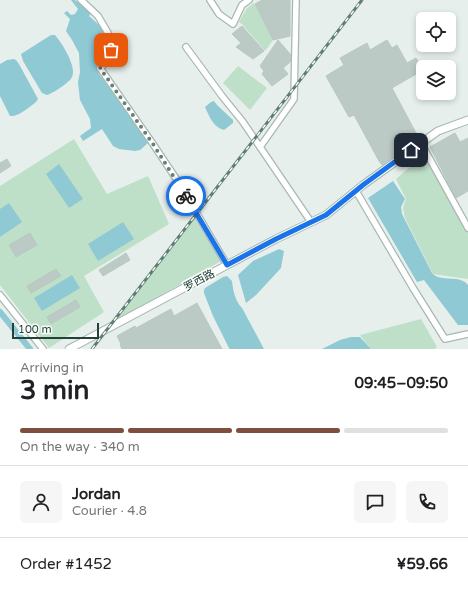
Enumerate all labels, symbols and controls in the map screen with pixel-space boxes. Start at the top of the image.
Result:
map controls [416,12,456,100]
button: locate [416,12,456,52]
pin [94,33,128,67]
icon: bag [100,39,122,61]
button: layers [416,60,456,100]
pin [394,133,428,167]
icon: home [400,139,422,161]
courier [166,176,206,216]
icon: bike [175,185,197,207]
street label: 罗西路 [182,267,217,294]
scale bar [12,321,99,340]
text: 100 m [18,323,52,336]
text: Arriving in [20,360,84,376]
text: 09:45–09:50 [355,374,448,392]
text: 3 min [20,375,89,406]
text: On the way · 340 m [20,439,140,455]
button: person [20,481,62,523]
button: chat [354,481,396,523]
button: phone [406,481,448,523]
text: Jordan [72,485,121,503]
text: Courier · 4.8 [72,503,147,519]
text: Order #1452 [20,555,112,573]
text: ¥59.66 [397,555,448,573]

